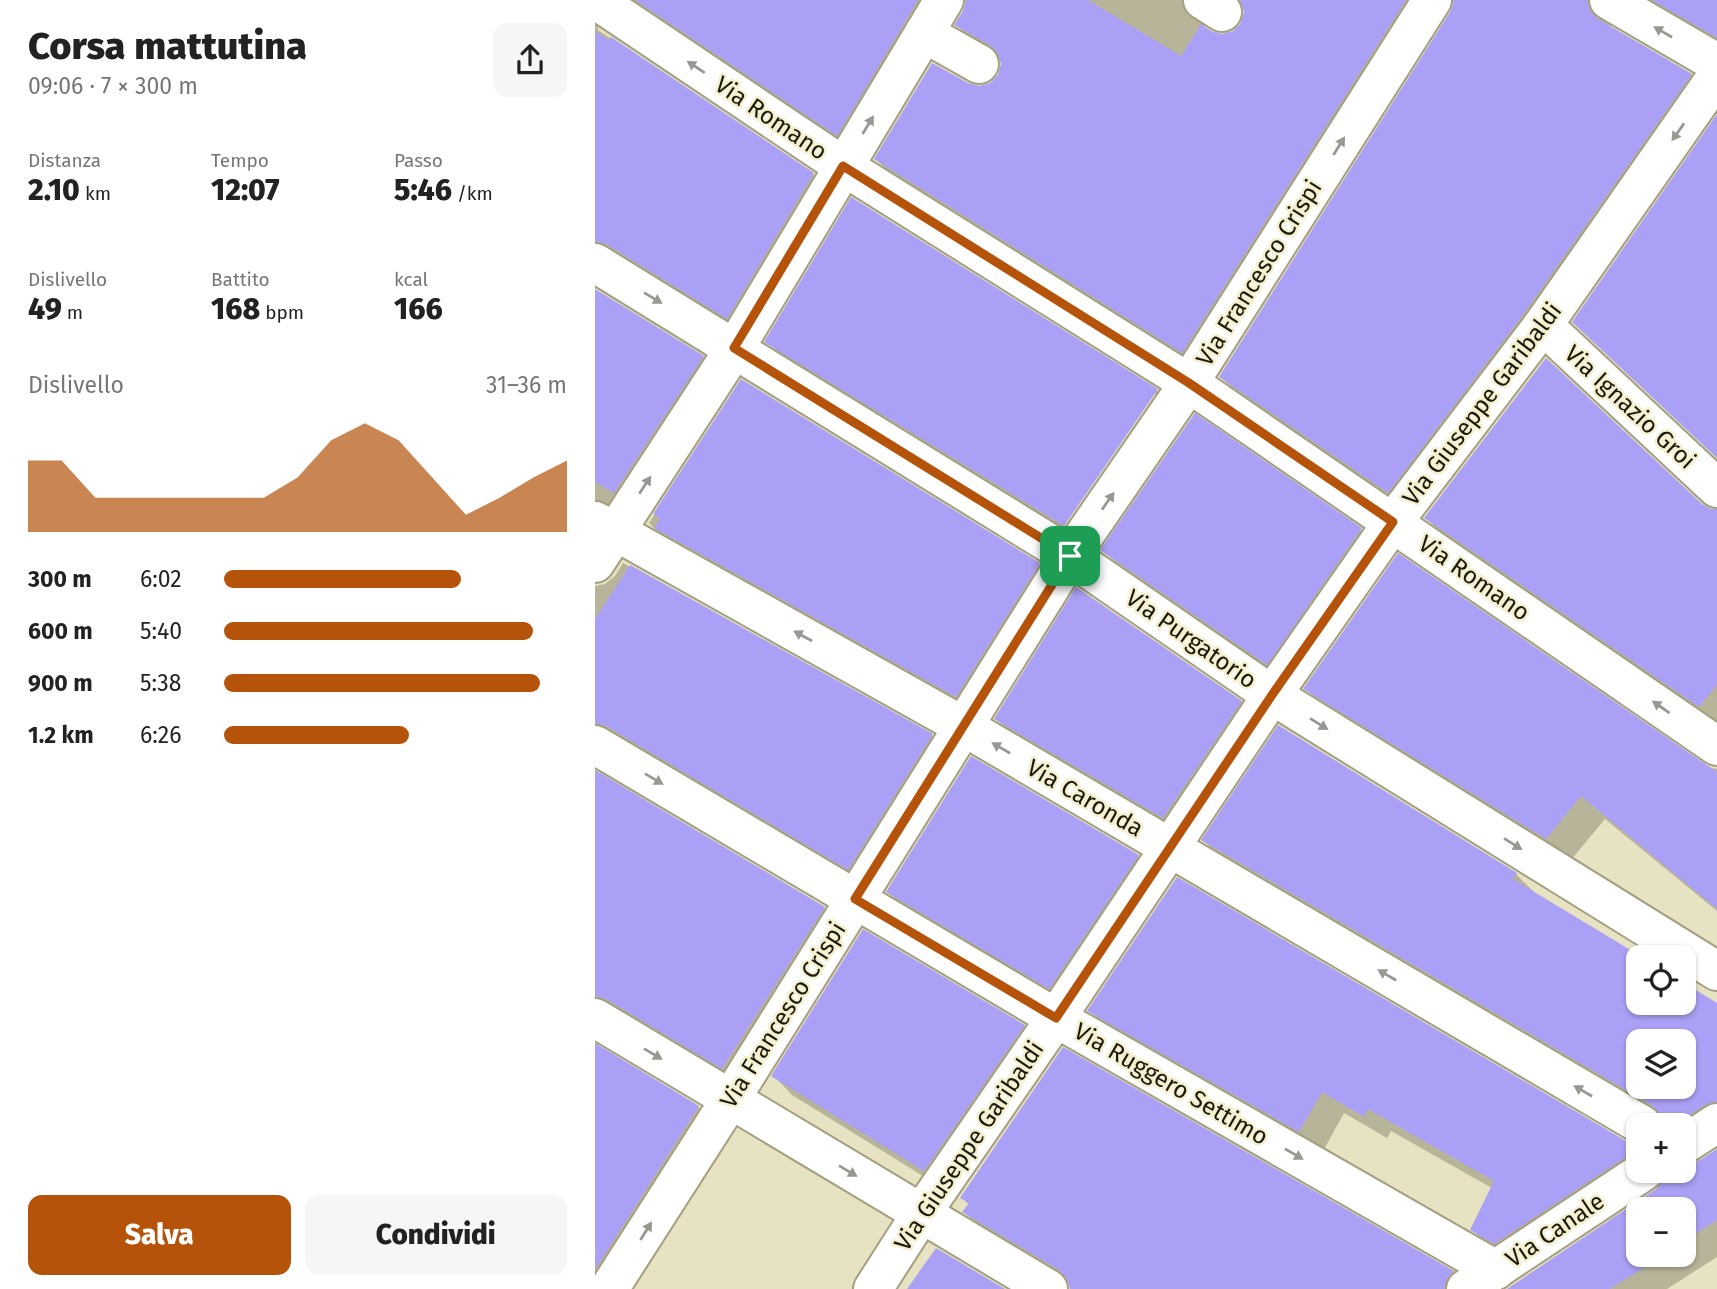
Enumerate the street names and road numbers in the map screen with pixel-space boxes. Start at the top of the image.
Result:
street label: Via Romano [710,70,832,166]
street label: Via Francesco Crispi [1190,175,1328,371]
street label: Via Giuseppe Garibaldi [1397,297,1567,511]
street label: Via Ignazio Groi [1559,339,1701,475]
street label: Via Romano [1413,529,1535,627]
street label: Via Purgatorio [1120,584,1262,694]
street label: Via Caronda [1022,753,1148,843]
street label: Via Francesco Crispi [714,917,852,1113]
street label: Via Ruggero Settimo [1069,1017,1273,1151]
street label: Via Giuseppe Garibaldi [888,1036,1050,1256]
street label: Via Canale [1500,1187,1610,1273]

